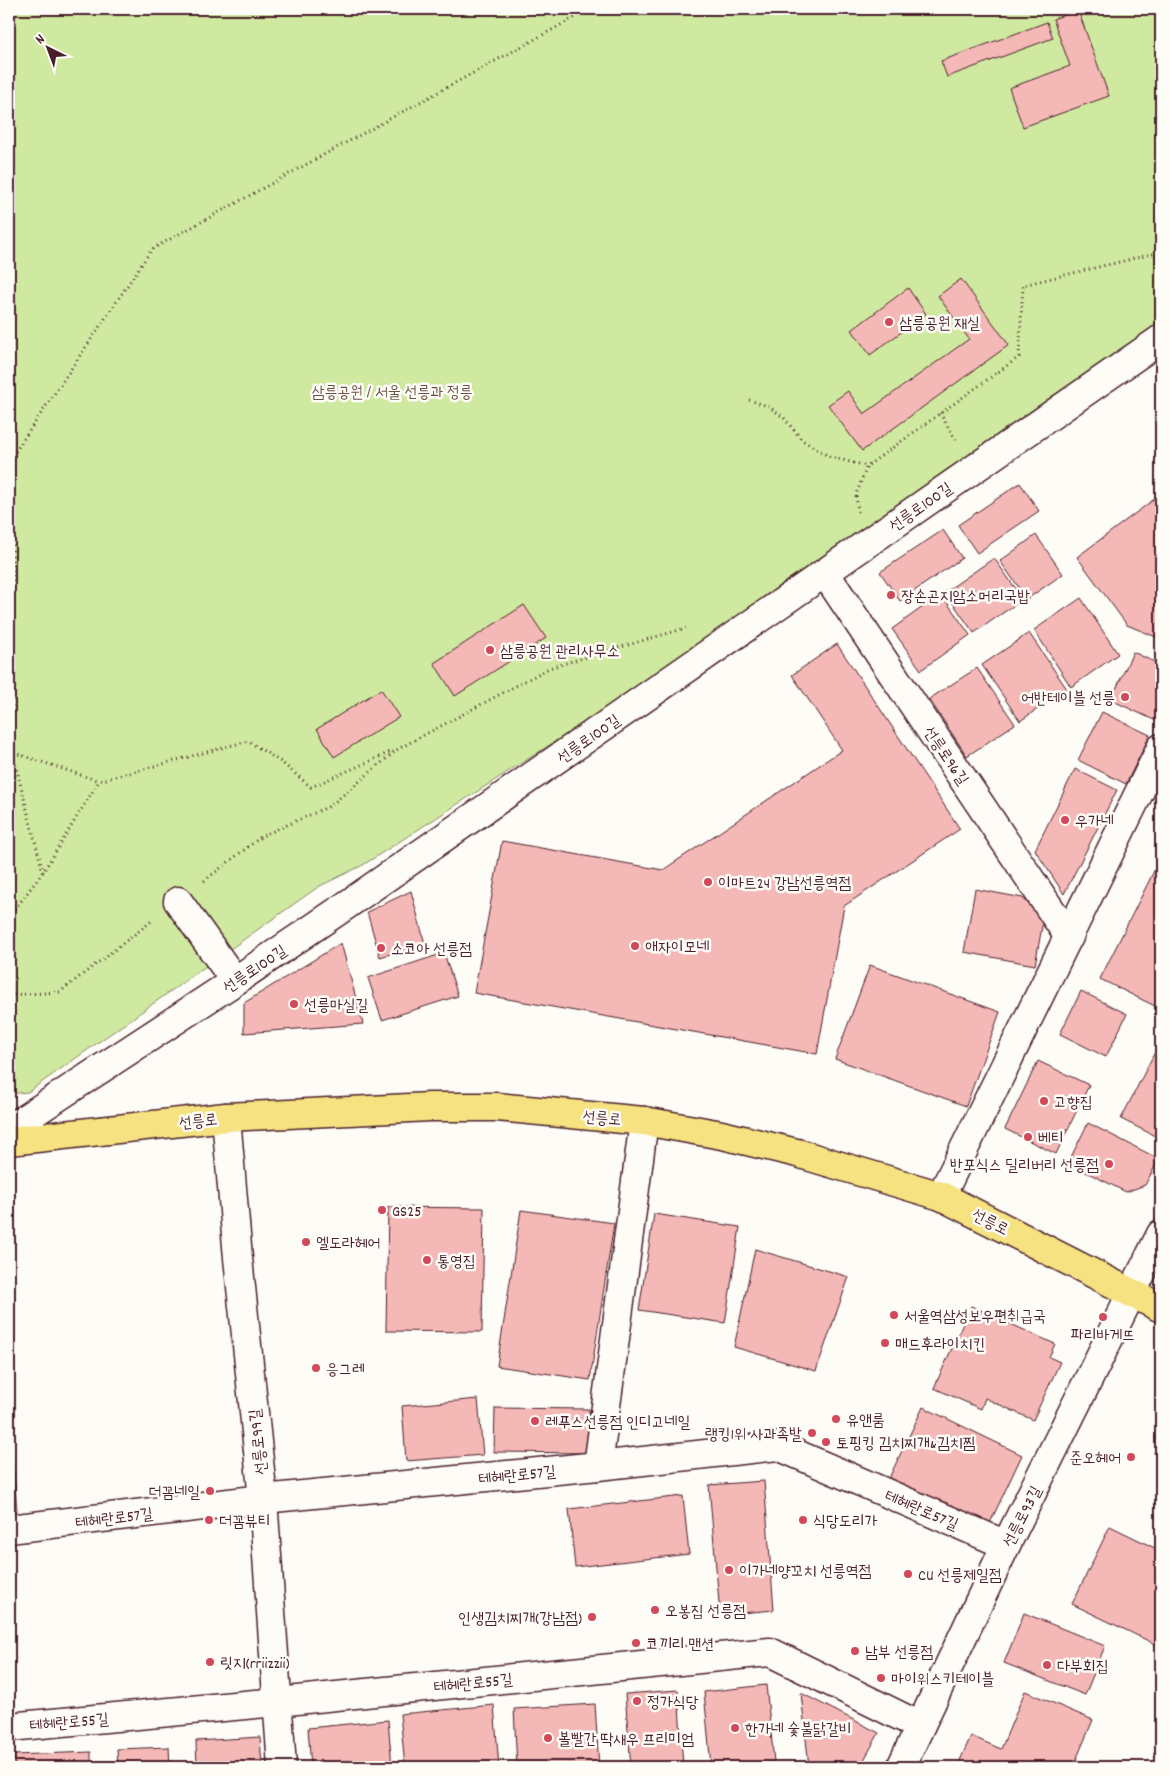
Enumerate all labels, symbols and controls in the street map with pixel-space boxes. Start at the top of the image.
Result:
north arrow [22,22,72,72]
text: N [31,30,50,50]
place label: 삼릉공원 재실 [899,313,980,336]
marker: 삼릉공원 재실 [883,316,895,328]
park label: 삼릉공원 / 서울 선릉과 정릉 [312,382,473,405]
street label: 선릉로100길 [885,478,958,538]
place label: 장손곤지암소머리국밥 [901,586,1030,609]
marker: 장손곤지암소머리국밥 [885,589,897,601]
place label: 삼릉공원 관리사무소 [500,641,620,664]
marker: 삼릉공원 관리사무소 [484,644,496,656]
place label: 어반테이블 선릉 [1021,688,1115,711]
marker: 어반테이블 선릉 [1119,691,1131,703]
street label: 선릉로100길 [553,710,626,770]
street label: 선릉로96길 [917,722,973,791]
place label: 우가네 [1075,811,1114,834]
marker: 우가네 [1059,814,1071,826]
place label: 이마트24 강남선릉역점 [718,873,851,896]
marker: 이마트24 강남선릉역점 [702,876,714,888]
place label: 애자이모네 [645,937,710,960]
place label: 소코아 선릉점 [391,939,472,962]
street label: 선릉로100길 [219,940,292,1000]
marker: 애자이모네 [629,940,641,952]
marker: 소코아 선릉점 [375,942,387,954]
place label: 선릉마실길 [304,995,369,1018]
marker: 선릉마실길 [288,998,300,1010]
place label: 고향집 [1054,1092,1093,1115]
marker: 고향집 [1038,1095,1050,1107]
street label: 선릉로 [582,1106,622,1133]
street label: 선릉로 [178,1109,219,1136]
place label: 베티 [1038,1128,1064,1151]
marker: 베티 [1022,1131,1034,1143]
place label: 반포식스 딜리버리 선릉점 [950,1155,1099,1178]
marker: 반포식스 딜리버리 선릉점 [1103,1158,1115,1170]
place label: GS25 [392,1201,422,1224]
marker: GS25 [376,1204,388,1216]
street label: 선릉로 [967,1204,1012,1242]
place label: 엘도라헤어 [316,1233,380,1256]
marker: 엘도라헤어 [300,1236,312,1248]
place label: 통영집 [437,1251,476,1274]
marker: 통영집 [421,1254,433,1266]
place label: 서울역삼성보우편취급국 [904,1306,1046,1329]
marker: 서울역삼성보우편취급국 [888,1309,900,1321]
marker: 파리바게뜨 [1097,1311,1109,1323]
place label: 파리바게뜨 [1071,1325,1135,1348]
place label: 매드후라이치킨 [895,1334,985,1357]
marker: 매드후라이치킨 [879,1337,891,1349]
place label: 응그레 [326,1359,365,1382]
marker: 응그레 [310,1362,322,1374]
street label: 선릉로99길 [245,1408,274,1476]
place label: 유앤룸 [846,1410,885,1433]
place label: 레푸스선릉점 인디고네일 [545,1412,690,1435]
marker: 유앤룸 [830,1413,842,1425]
marker: 레푸스선릉점 인디고네일 [529,1415,541,1427]
place label: 랭킹1위 사과족발 [705,1424,802,1447]
marker: 랭킹1위 사과족발 [806,1427,818,1439]
place label: 토핑킹 김치찌개&김치찜 [836,1433,976,1456]
marker: 토핑킹 김치찌개&김치찜 [820,1436,832,1448]
place label: 준오헤어 [1070,1448,1121,1471]
marker: 준오헤어 [1125,1451,1137,1463]
street label: 테헤란로57길 [477,1461,557,1492]
place label: 더꼼네일 [149,1482,200,1505]
street label: 선릉로93길 [998,1482,1048,1552]
marker: 더꼼네일 [204,1485,216,1497]
street label: 테헤란로57길 [881,1485,961,1537]
street label: 테헤란로57길 [74,1503,154,1536]
place label: 더꼼뷰티 [219,1511,271,1534]
place label: 식당도리가 [813,1511,878,1534]
marker: 더꼼뷰티 [203,1514,215,1526]
marker: 식당도리가 [797,1514,809,1526]
place label: 이가네양꼬치 선릉역점 [739,1561,872,1584]
marker: 이가네양꼬치 선릉역점 [723,1564,735,1576]
place label: CU 선릉제일점 [918,1565,1002,1588]
marker: CU 선릉제일점 [902,1568,914,1580]
place label: 오봉집 선릉점 [665,1601,746,1624]
marker: 오봉집 선릉점 [649,1604,661,1616]
place label: 인생김치찌개(강남점) [458,1608,582,1631]
marker: 인생김치찌개(강남점) [586,1611,598,1623]
place label: 코끼리 맨션 [646,1634,714,1657]
marker: 코끼리 맨션 [630,1637,642,1649]
place label: 남부 선릉점 [865,1642,933,1665]
marker: 남부 선릉점 [849,1645,861,1657]
place label: 릿지(rriizzii) [220,1653,290,1676]
marker: 릿지(rriizzii) [204,1656,216,1668]
place label: 다부회집 [1057,1656,1109,1679]
marker: 다부회집 [1041,1659,1053,1671]
street label: 테헤란로55길 [433,1669,514,1700]
place label: 마이위스키테이블 [891,1669,994,1692]
marker: 마이위스키테이블 [875,1672,887,1684]
place label: 정가식당 [647,1692,699,1715]
marker: 정가식당 [631,1695,643,1707]
street label: 테헤란로55길 [29,1709,110,1738]
place label: 한가네 숯불닭갈비 [745,1719,852,1742]
marker: 한가네 숯불닭갈비 [729,1722,741,1734]
place label: 볼빨간 딱새우 프리미엄 [558,1729,694,1752]
marker: 볼빨간 딱새우 프리미엄 [542,1732,554,1744]

